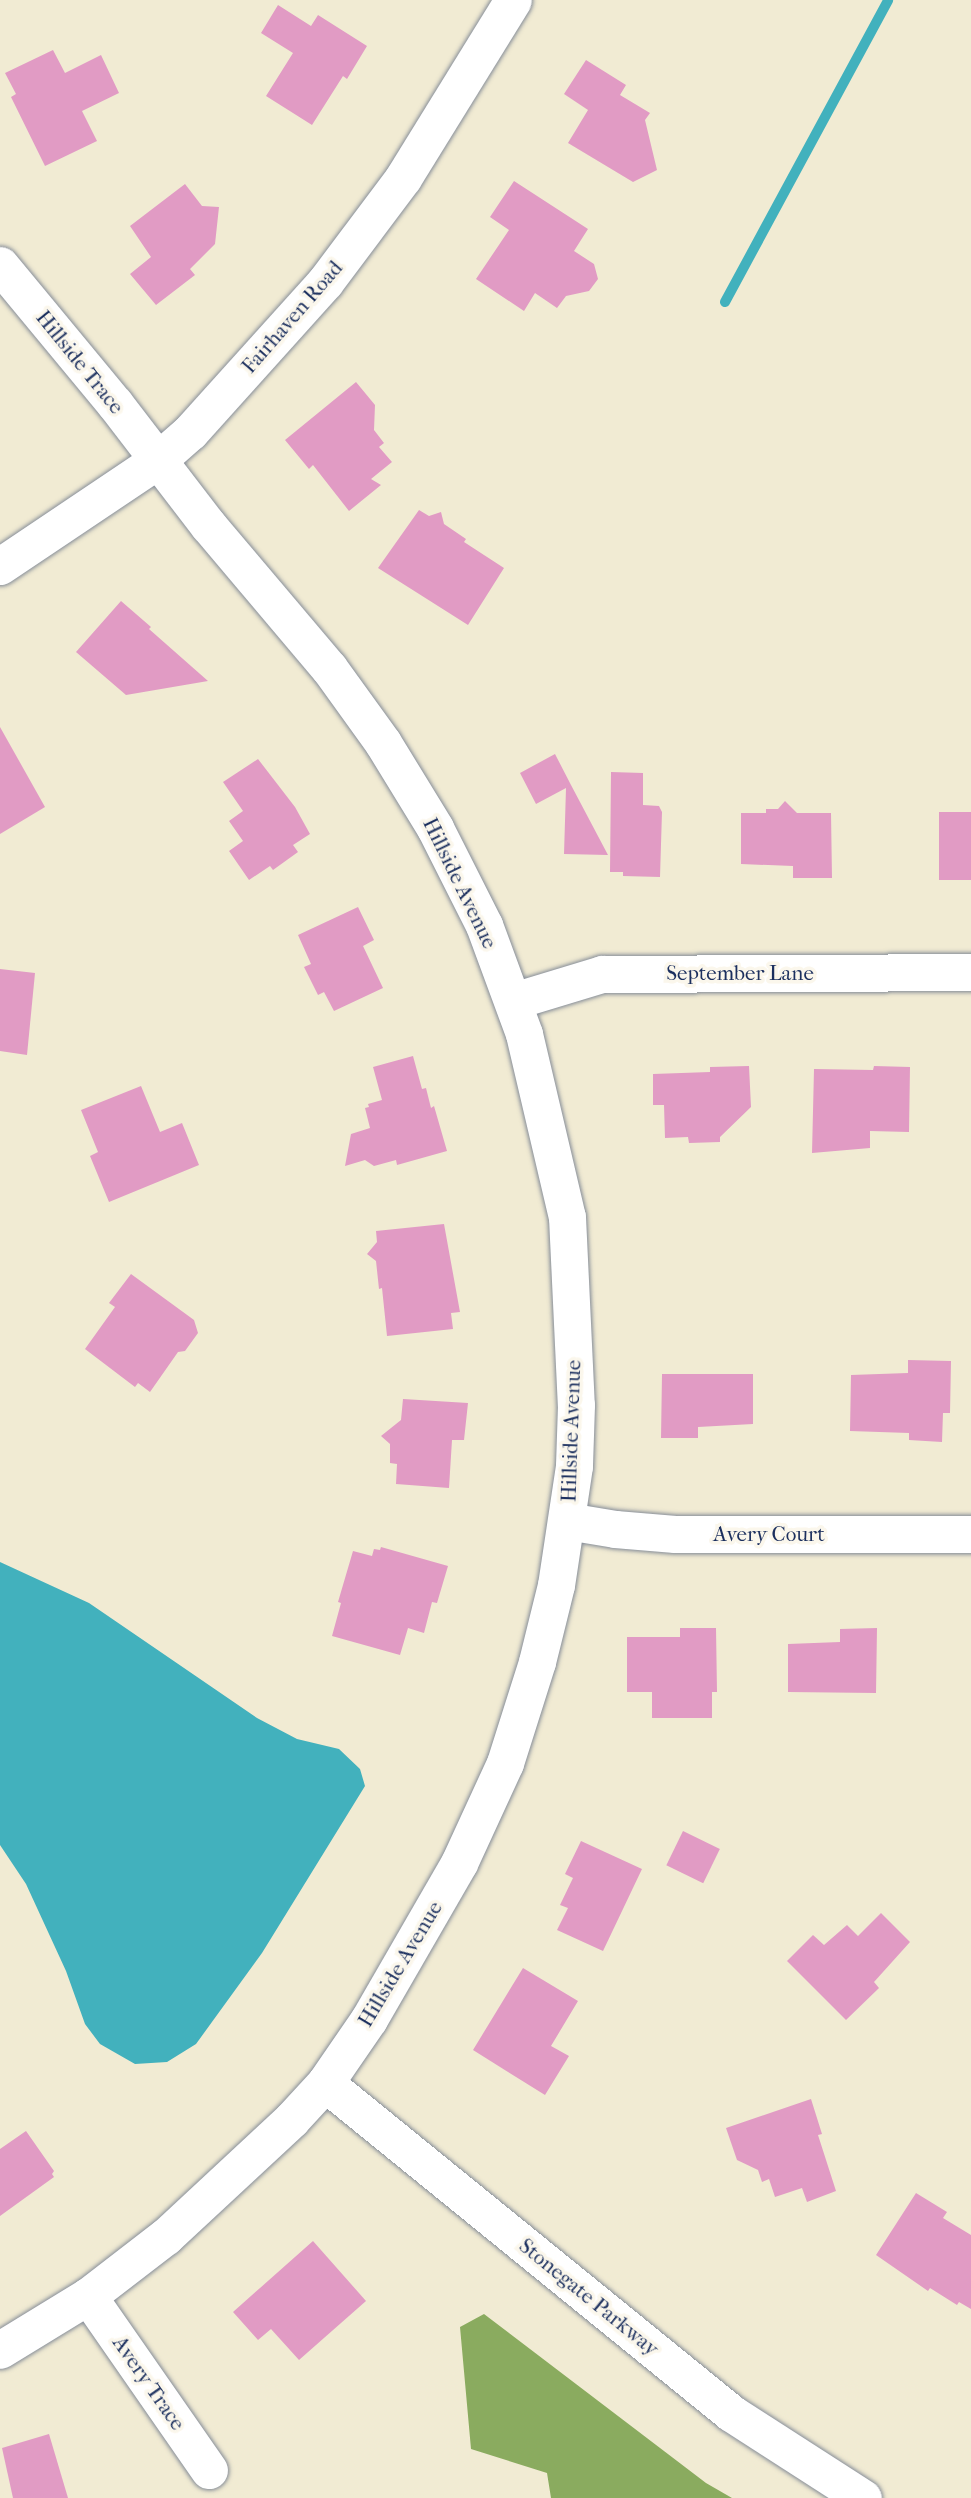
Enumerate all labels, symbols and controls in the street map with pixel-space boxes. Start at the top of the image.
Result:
street label: Fairhaven Road [236,256,348,378]
street label: Hillside Trace [31,305,129,419]
street label: Hillside Avenue [417,814,503,952]
street label: September Lane [666,960,814,986]
street label: Hillside Avenue [556,1359,586,1503]
street label: Avery Court [713,1521,825,1547]
street label: Hillside Avenue [353,1896,447,2032]
street label: Stonegate Parkway [514,2233,664,2361]
street label: Avery Trace [107,2331,191,2435]

